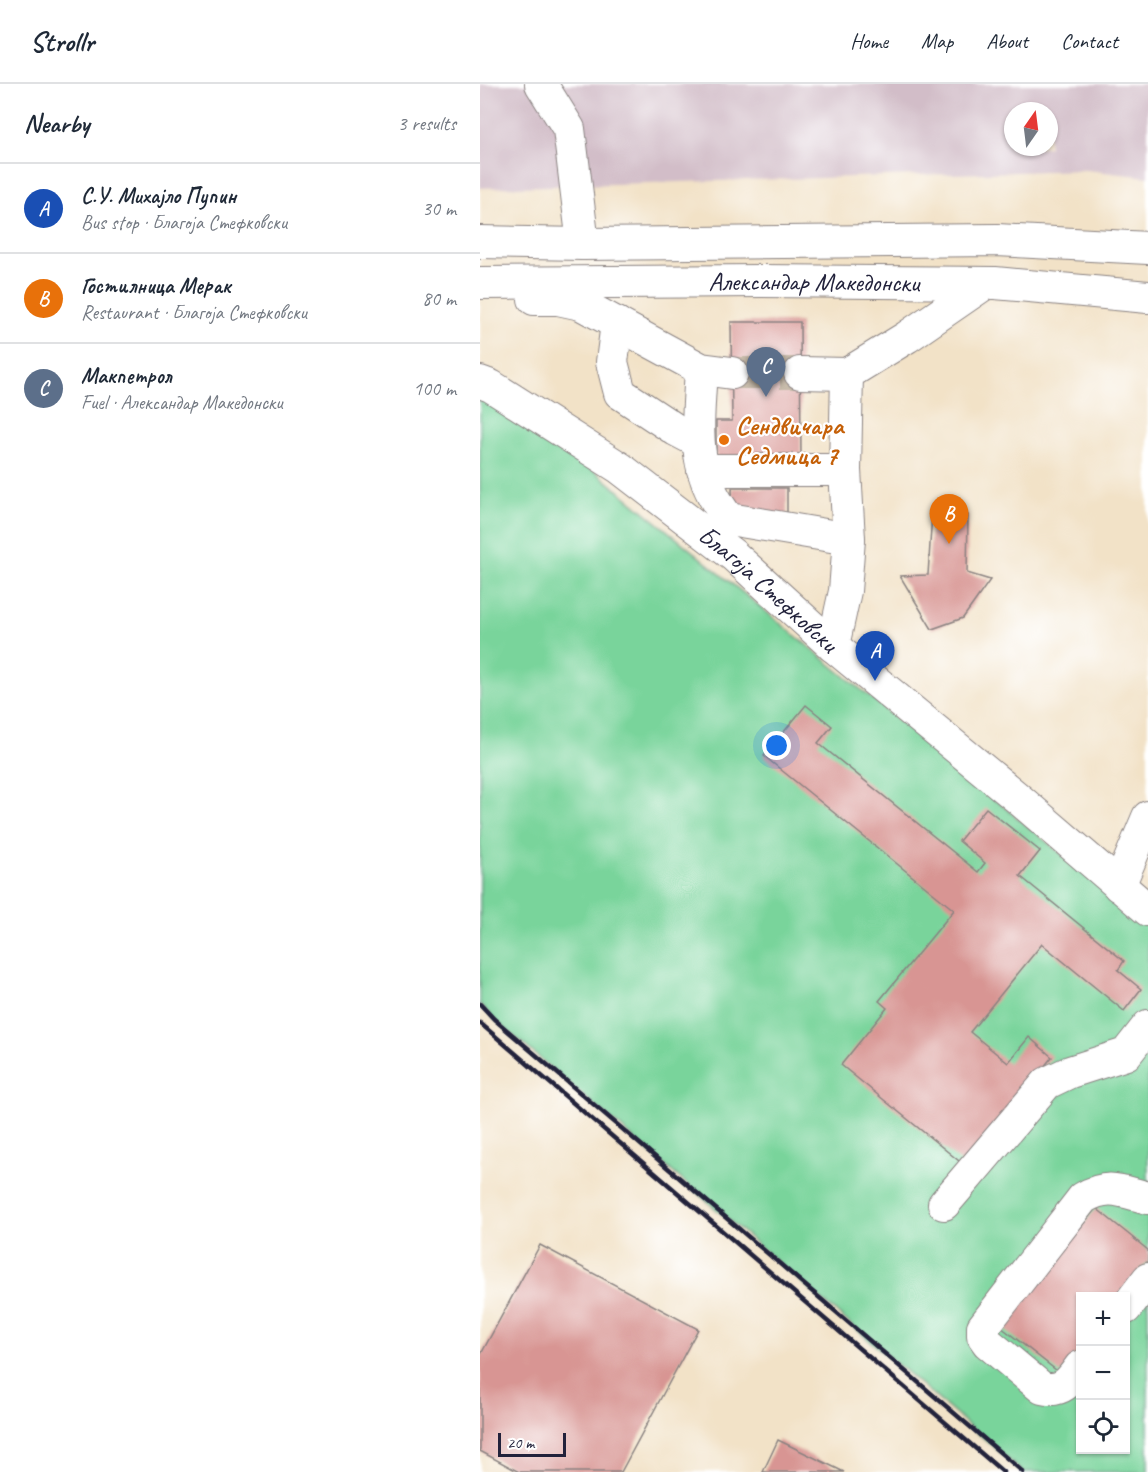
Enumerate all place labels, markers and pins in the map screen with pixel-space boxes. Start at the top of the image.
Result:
pin: C [746,348,786,397]
place label: Сендвичара Седмица 7 [736,409,846,472]
marker: Сендвичара Седмица 7 [717,433,731,447]
pin: B [930,494,968,544]
pin: A [856,632,894,681]

